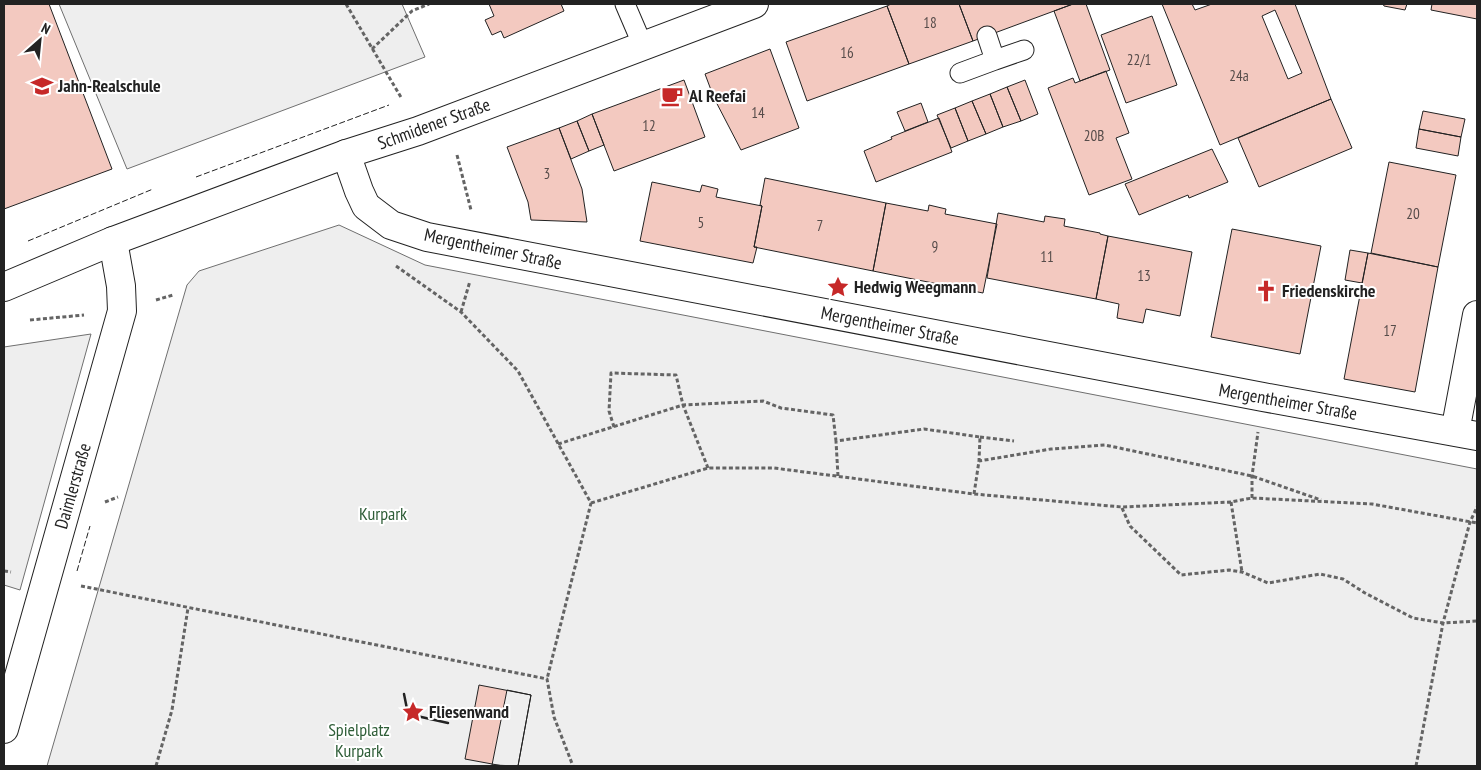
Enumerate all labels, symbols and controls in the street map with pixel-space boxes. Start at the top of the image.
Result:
house number: 18 [923,13,937,32]
north arrow [15,15,65,65]
text: N [38,19,53,38]
house number: 16 [840,43,854,62]
house number: 22/1 [1127,50,1151,69]
house number: 24a [1229,66,1249,85]
school or university icon: Jahn-Realschule [29,73,55,99]
place label: Jahn-Realschule [57,74,161,97]
cafe icon: Al Reefai [659,83,685,109]
place label: Al Reefai [688,84,746,107]
street label: Schmidener Straße [374,93,493,155]
house number: 14 [751,103,765,122]
house number: 12 [642,116,656,135]
house number: 20B [1084,126,1104,145]
house number: 3 [544,164,550,183]
house number: 20 [1406,204,1420,223]
house number: 5 [698,213,704,232]
house number: 7 [817,216,823,235]
street label: Mergentheimer Straße [422,223,564,274]
house number: 9 [932,237,938,256]
house number: 11 [1040,247,1054,266]
house number: 13 [1137,266,1151,285]
place icon: Hedwig Weegmann [825,274,851,300]
place label: Hedwig Weegmann [854,275,976,298]
church icon: Friedenskirche [1253,278,1279,304]
place label: Friedenskirche [1282,279,1376,302]
street label: Mergentheimer Straße [819,301,961,350]
house number: 17 [1383,321,1397,340]
street label: Mergentheimer Straße [1217,378,1359,425]
street label: Daimlerstraße [49,440,96,531]
park label: Kurpark [359,502,407,525]
place icon: Fliesenwand [400,699,426,725]
place label: Fliesenwand [429,700,509,723]
park label: Spielplatz Kurpark [328,718,390,762]

